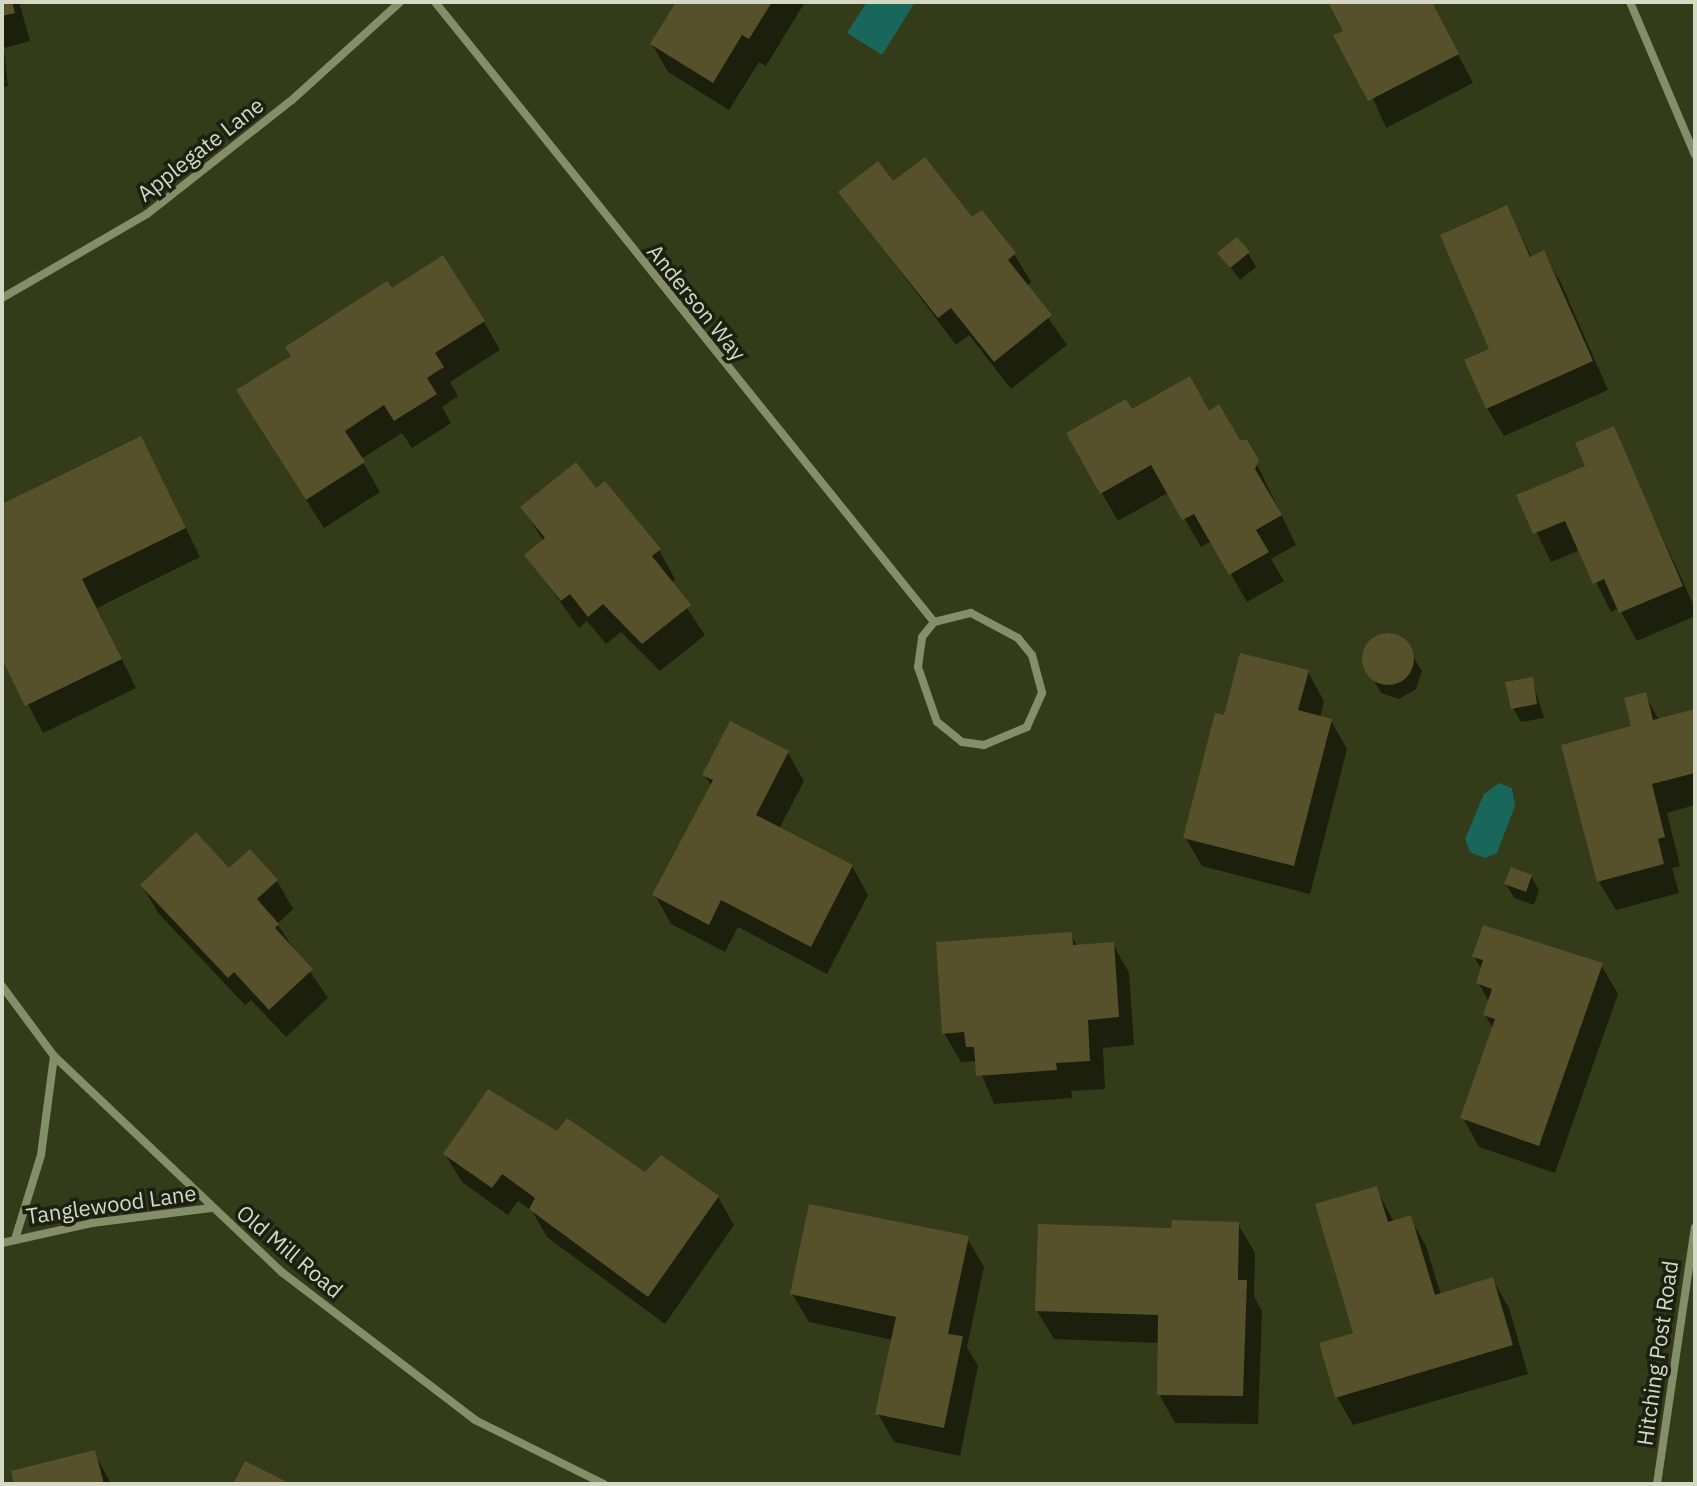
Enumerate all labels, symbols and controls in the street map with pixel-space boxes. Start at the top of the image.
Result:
street label: Applegate Lane [132,91,268,207]
street label: Anderson Way [642,238,752,366]
street label: Tanglewood Lane [24,1179,198,1229]
street label: Old Mill Road [232,1199,348,1303]
street label: Hitching Post Road [1631,1259,1683,1447]

